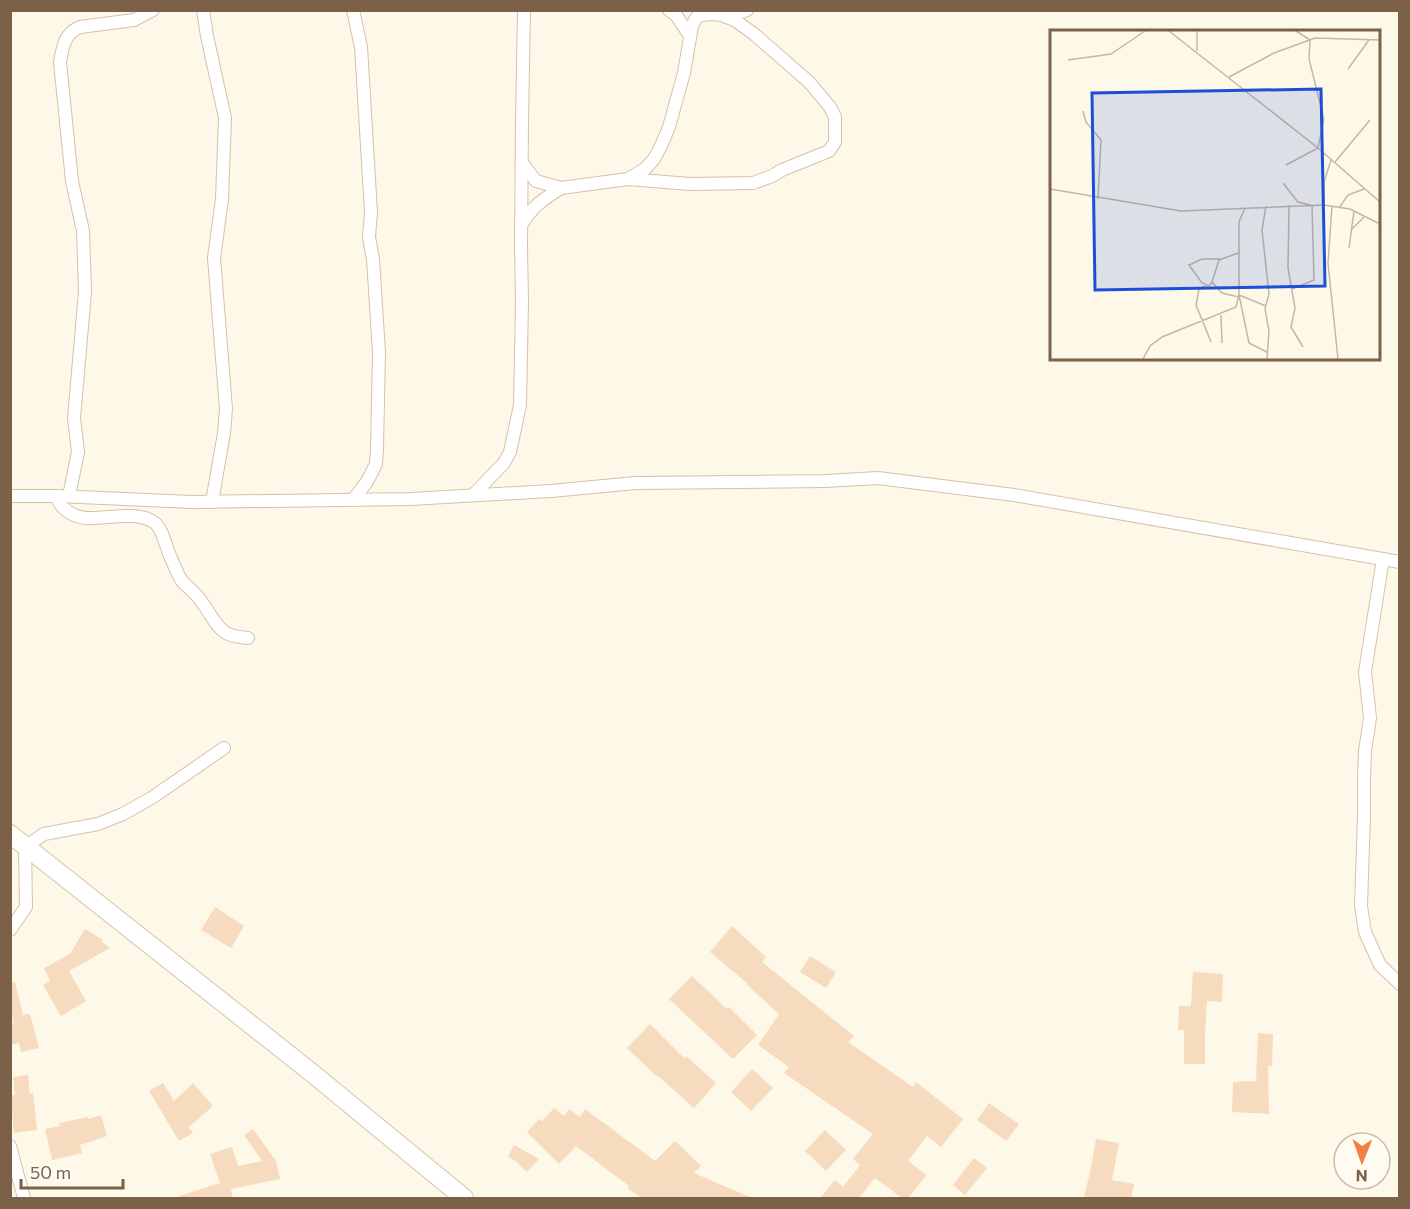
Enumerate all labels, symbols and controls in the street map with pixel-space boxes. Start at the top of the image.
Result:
inset map [1050,30,1380,360]
north arrow [1332,1131,1392,1191]
scale bar [21,1152,123,1190]
text: 50 m [30,1161,71,1183]
text: N [1356,1167,1368,1186]

